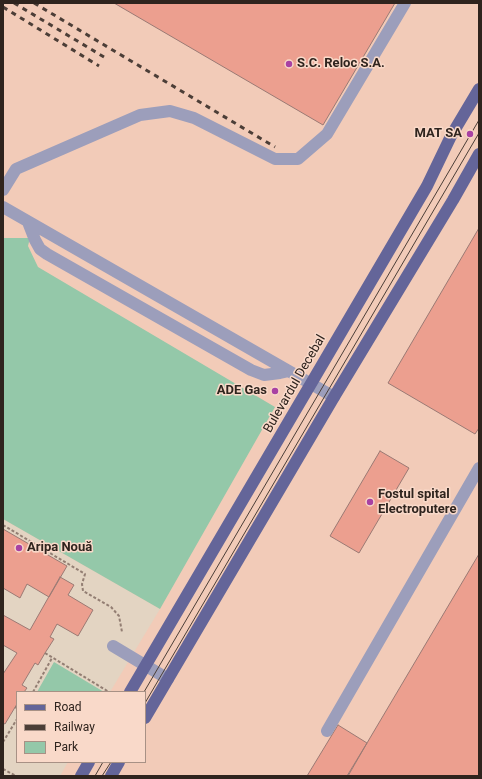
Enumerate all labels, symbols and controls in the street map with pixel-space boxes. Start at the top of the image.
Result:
place label: S.C. Reloc S.A. [297,56,385,72]
marker: S.C. Reloc S.A. [284,59,294,69]
place label: MAT SA [415,126,462,142]
marker: MAT SA [465,129,475,139]
street label: Bulevardul Decebal [261,332,329,436]
place label: ADE Gas [217,383,267,399]
marker: ADE Gas [270,386,280,396]
place label: Fostul spital Electroputere [378,487,457,518]
marker: Fostul spital Electroputere [365,497,375,507]
place label: Aripa Nouă [27,540,92,556]
marker: Aripa Nouă [14,543,24,553]
legend [16,691,146,763]
text: Road [54,700,82,714]
text: Railway [54,720,95,734]
text: Park [54,740,78,754]

